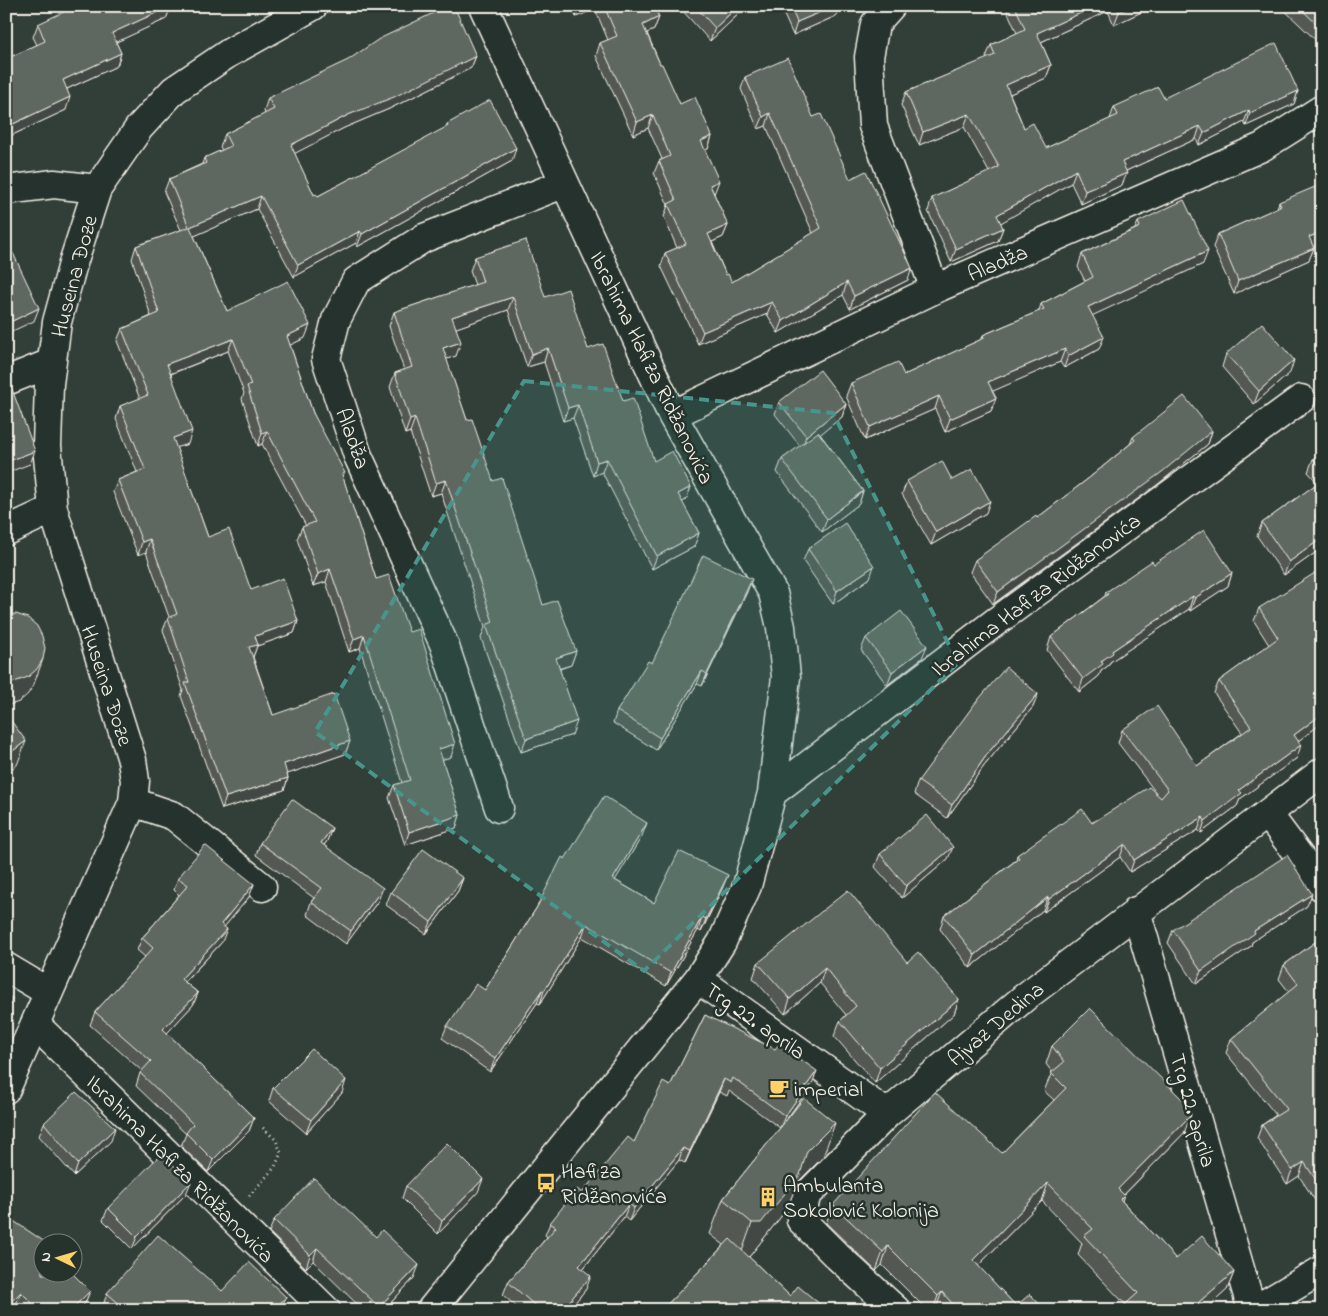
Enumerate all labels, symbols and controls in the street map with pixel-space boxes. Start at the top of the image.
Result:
street label: Huseina Đoze [44,212,108,341]
street label: Aladža [963,238,1033,292]
street label: Ibrahima Hafiza Ridžanovića [580,246,721,490]
street label: Aladža [325,404,377,474]
street label: Ibrahima Hafiza Ridžanovića [925,507,1149,686]
street label: Huseina Đoze [71,621,140,751]
street label: Ajvaz Dedina [941,975,1052,1076]
street label: Trg 22. aprila [697,976,811,1070]
street label: Trg 22. aprila [1159,1050,1223,1172]
street label: Ibrahima Hafiza Ridžanovića [77,1068,281,1272]
place label: imperial [794,1075,863,1107]
cafe icon: imperial [768,1077,790,1099]
place label: Hafiza Ridžanovića [561,1157,667,1214]
place label: Ambulanta Sokolović Kolonija [783,1171,939,1228]
bus stop icon: Hafiza Ridžanovića [535,1172,557,1194]
building icon: Ambulanta Sokolović Kolonija [757,1186,779,1208]
north arrow [32,1234,82,1284]
text: N [36,1251,57,1263]

